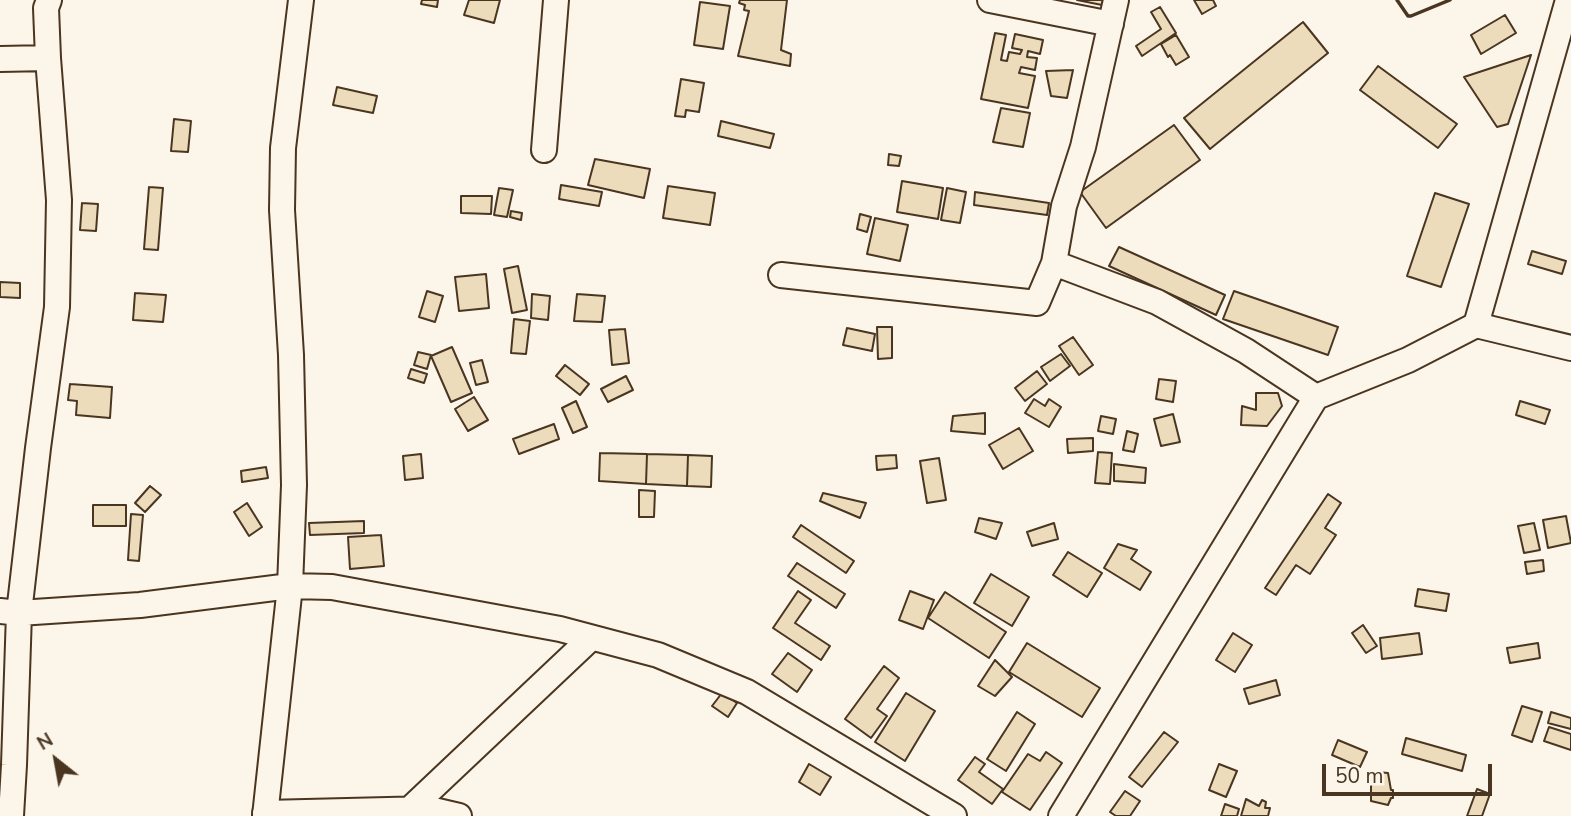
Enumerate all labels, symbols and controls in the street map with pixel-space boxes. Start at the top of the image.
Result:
north arrow [21,725,91,795]
text: N [32,727,58,757]
scale bar [1326,750,1496,794]
text: 50 m [1335,762,1384,790]

